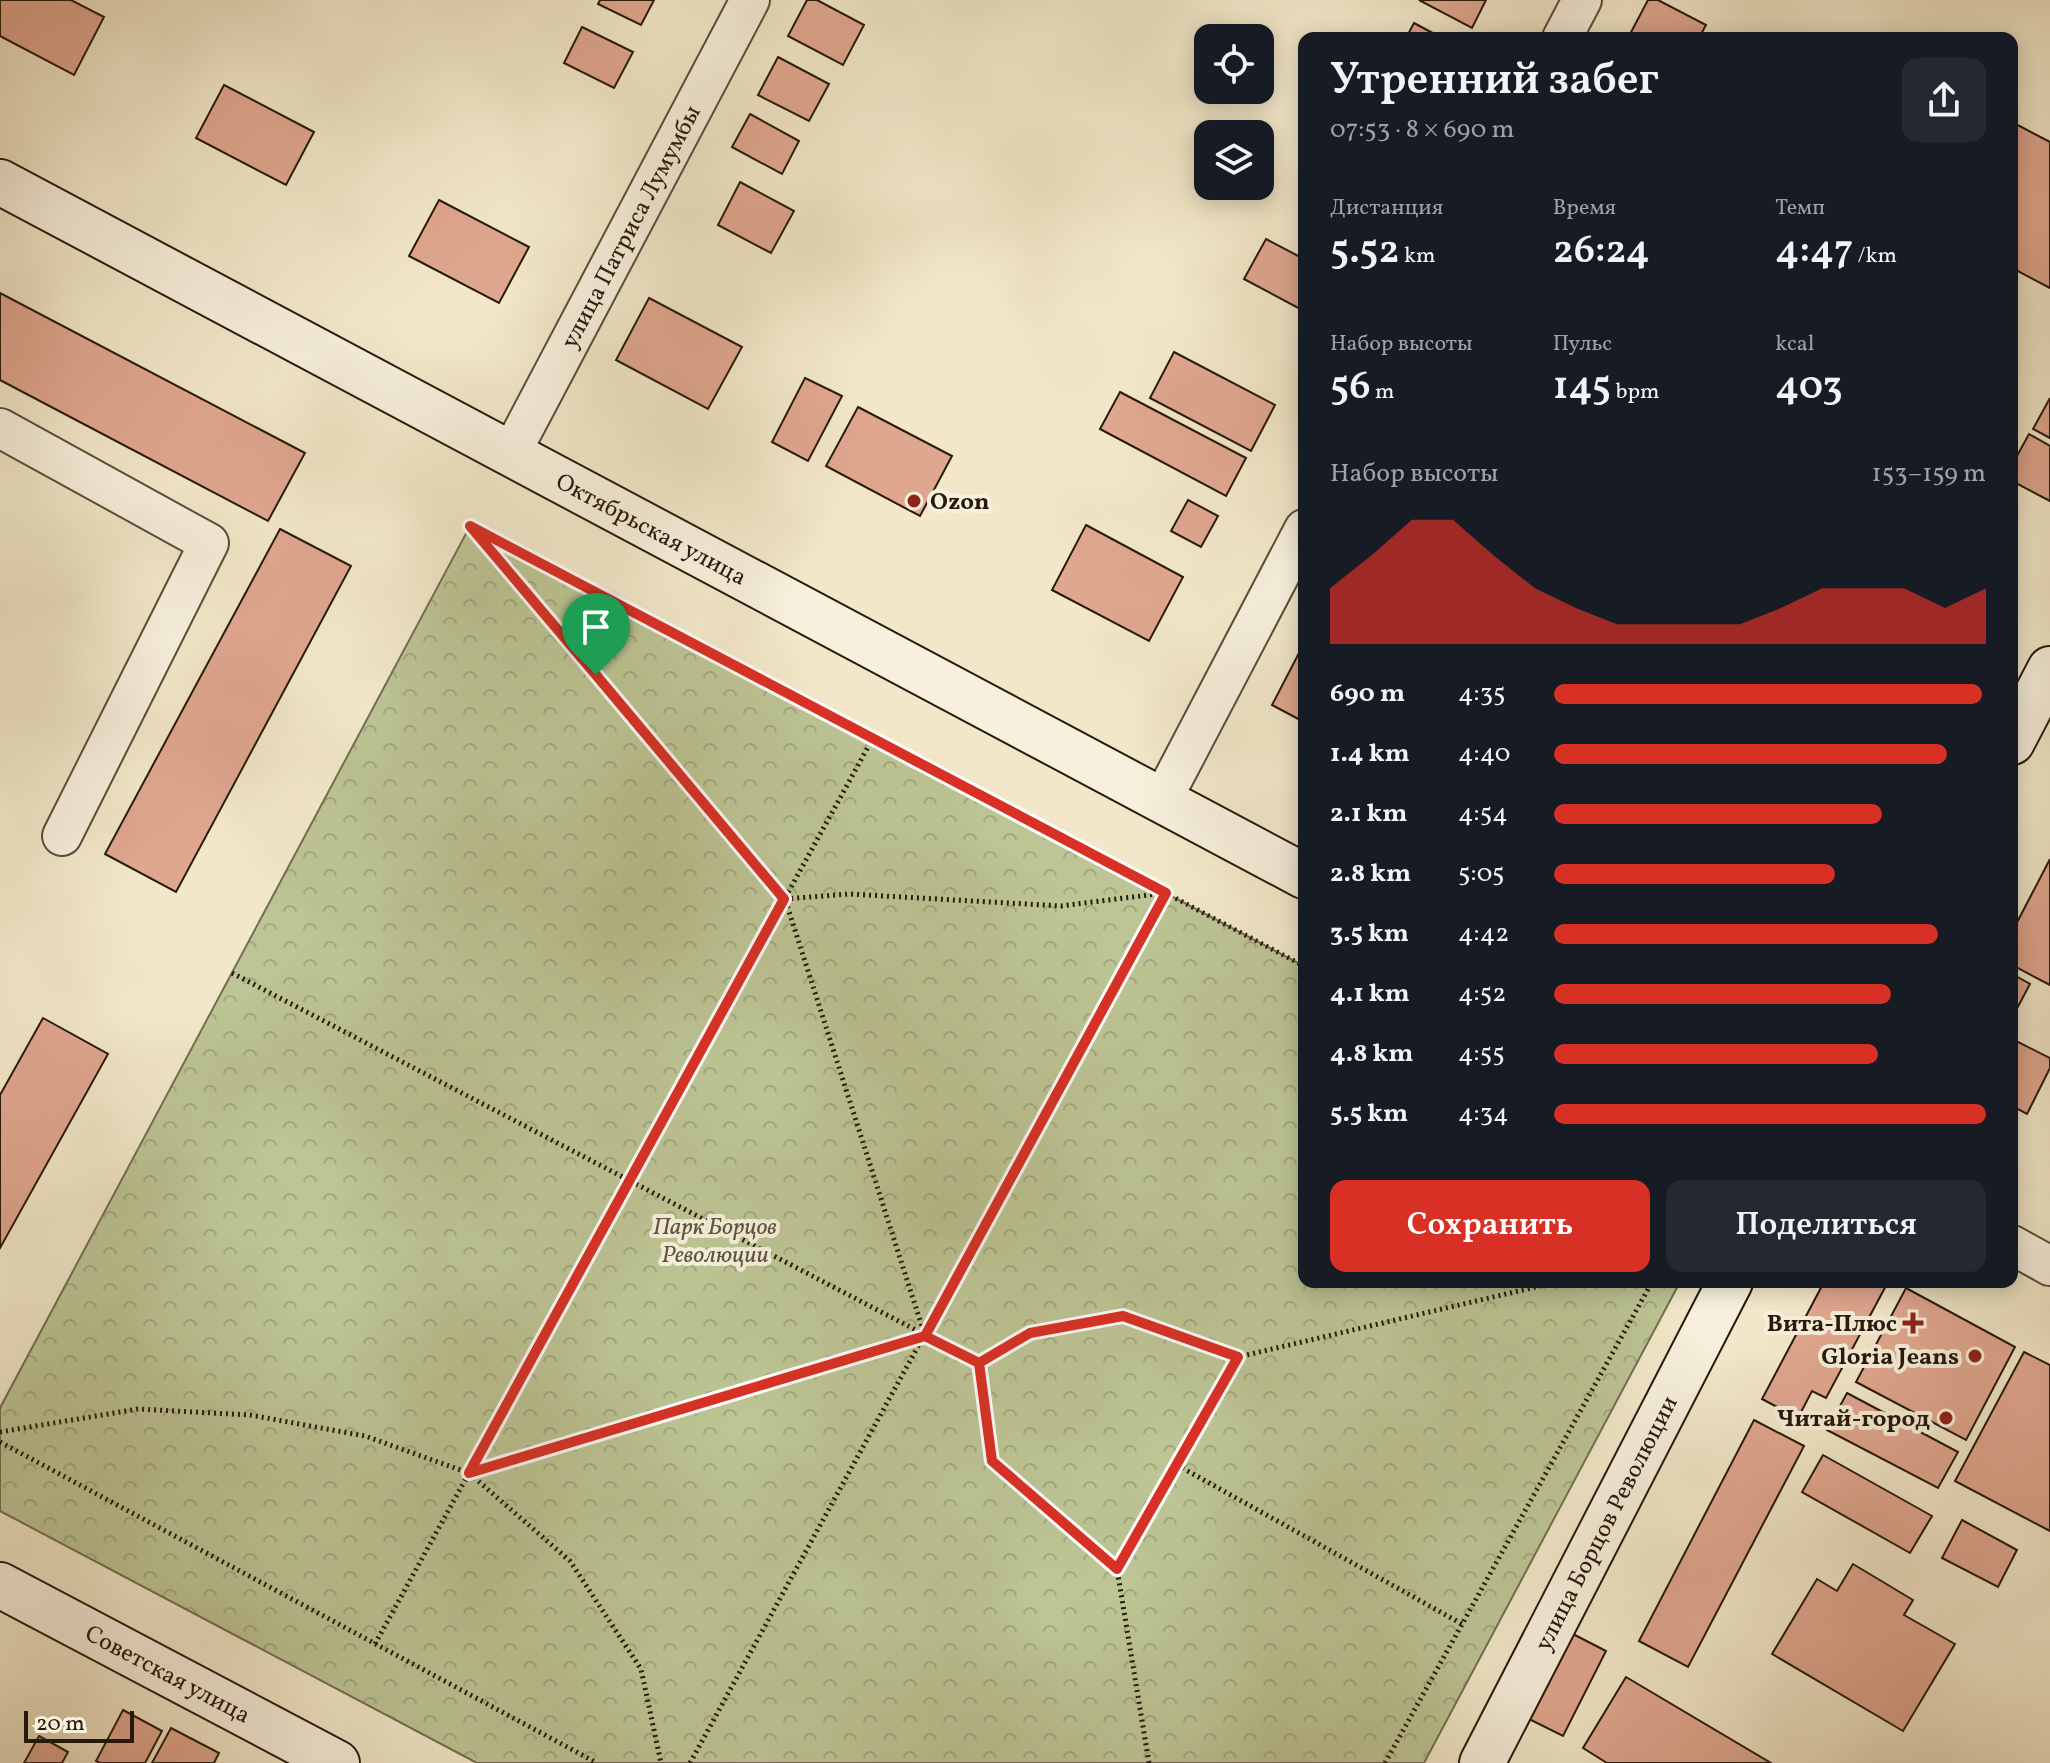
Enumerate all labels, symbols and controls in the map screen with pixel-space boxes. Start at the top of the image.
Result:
map controls [1194,24,1274,200]
button: locate [1194,24,1274,104]
text: Утренний забег [1330,51,1659,112]
button: share [1902,58,1986,142]
street label: улица Патриса Лумумбы [554,100,710,355]
text: 07:53 · 8 × 690 m [1330,112,1515,148]
button: layers [1194,120,1274,200]
text: Дистанция [1330,193,1443,224]
text: Время [1553,193,1616,224]
text: Темп [1775,193,1825,224]
text: 5.52 [1330,224,1400,280]
text: 26:24 [1553,224,1650,280]
text: 4:47 [1775,224,1853,280]
text: km [1400,241,1435,272]
text: /km [1853,241,1897,272]
text: Набор высоты [1330,329,1473,360]
text: Пульс [1553,329,1612,360]
text: kcal [1775,329,1814,360]
text: 56 [1330,360,1371,416]
text: 145 [1553,360,1611,416]
text: 403 [1775,360,1843,416]
text: m [1371,377,1394,408]
text: bpm [1611,377,1660,408]
text: Набор высоты [1330,456,1498,492]
text: 153–159 m [1872,456,1986,492]
street label: Октябрьская улица [549,466,752,595]
place label: Ozon [930,486,990,520]
marker: Ozon [905,492,923,510]
pin [562,593,630,675]
icon: arrive [574,605,618,649]
text: 690 m [1330,676,1405,712]
text: 4:35 [1458,676,1506,712]
text: 1.4 km [1330,736,1410,772]
text: 4:40 [1458,736,1510,772]
text: 2.1 km [1330,796,1407,832]
text: 4:54 [1458,796,1508,832]
text: 2.8 km [1330,856,1411,892]
text: 5:05 [1458,856,1505,892]
text: 3.5 km [1330,916,1409,952]
text: 4:42 [1458,916,1509,952]
text: 4.1 km [1330,976,1410,1012]
text: 4:52 [1458,976,1506,1012]
text: 4.8 km [1330,1036,1413,1072]
text: 4:55 [1458,1036,1505,1072]
text: 5.5 km [1330,1096,1408,1132]
text: 4:34 [1458,1096,1509,1132]
button: Сохранить [1330,1180,1650,1272]
button: Поделиться [1666,1180,1986,1272]
park label: Парк Борцов Революции [653,1211,777,1273]
place label: Вита-Плюс [1767,1308,1897,1342]
marker: Вита-Плюс [1904,1314,1922,1332]
place label: Gloria Jeans [1821,1341,1959,1375]
marker: Gloria Jeans [1966,1347,1984,1365]
street label: улица Борцов Революции [1528,1390,1687,1657]
place label: Читай-город [1777,1403,1930,1437]
marker: Читай-город [1937,1409,1955,1427]
street label: Советская улица [78,1618,256,1733]
scale bar [24,1707,134,1743]
text: 20 m [36,1709,85,1740]

